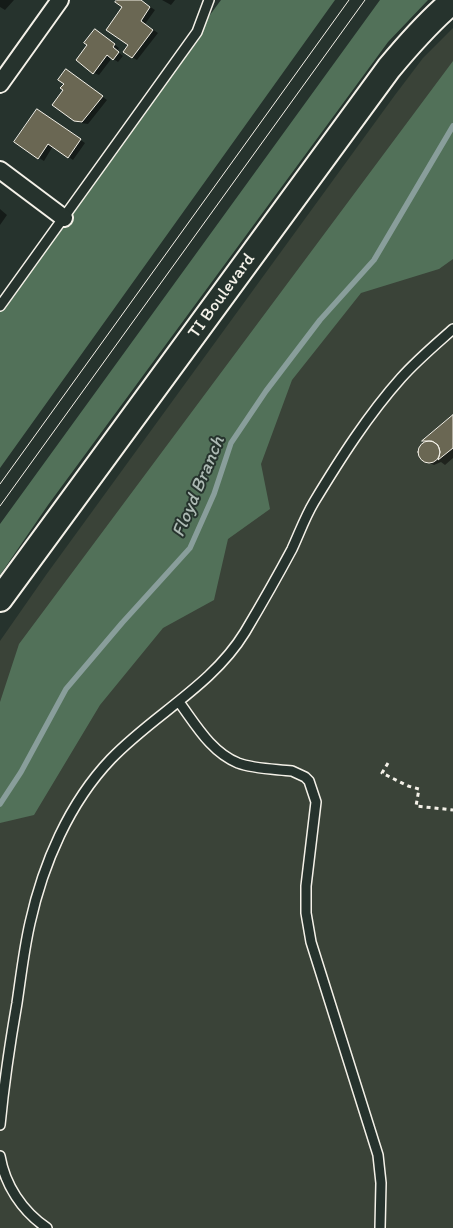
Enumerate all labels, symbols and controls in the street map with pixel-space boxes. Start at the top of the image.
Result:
street label: TI Boulevard [184,249,260,343]
water label: Floyd Branch [168,433,230,541]

